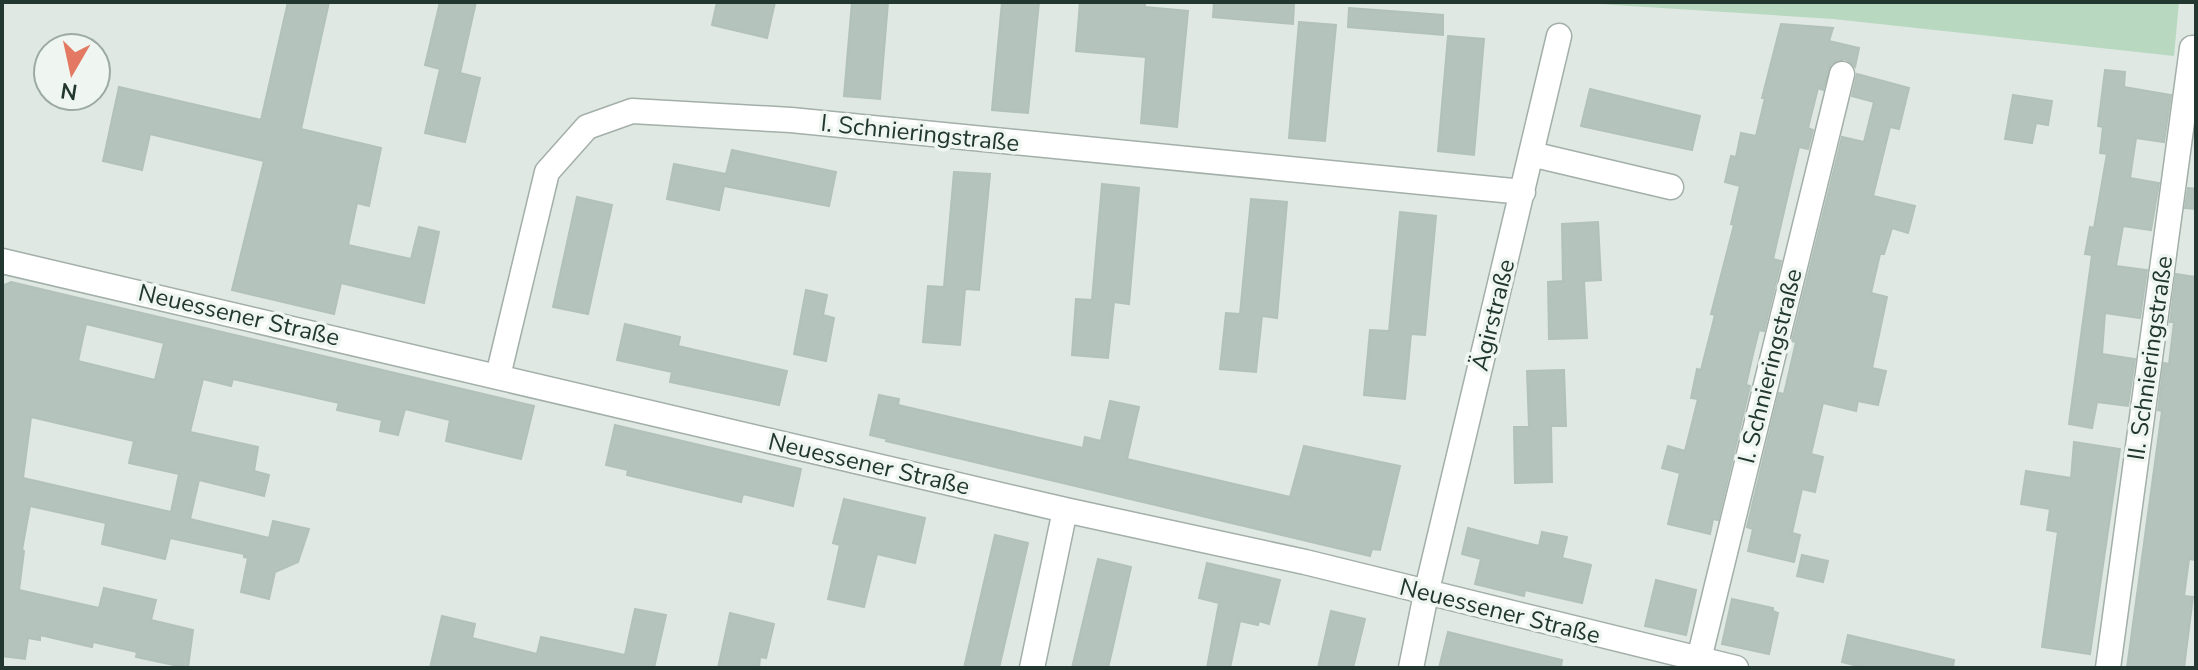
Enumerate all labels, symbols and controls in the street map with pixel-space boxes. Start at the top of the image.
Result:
north arrow [32,32,112,112]
text: N [59,75,80,107]
street label: I. Schnieringstraße [819,107,1021,159]
street label: II. Schnieringstraße [2120,254,2180,462]
street label: Ägirstraße [1464,256,1522,374]
street label: I. Schnieringstraße [1730,265,1810,467]
street label: Neuessener Straße [135,276,343,354]
street label: Neuessener Straße [765,425,973,503]
street label: Neuessener Straße [1396,571,1604,651]

